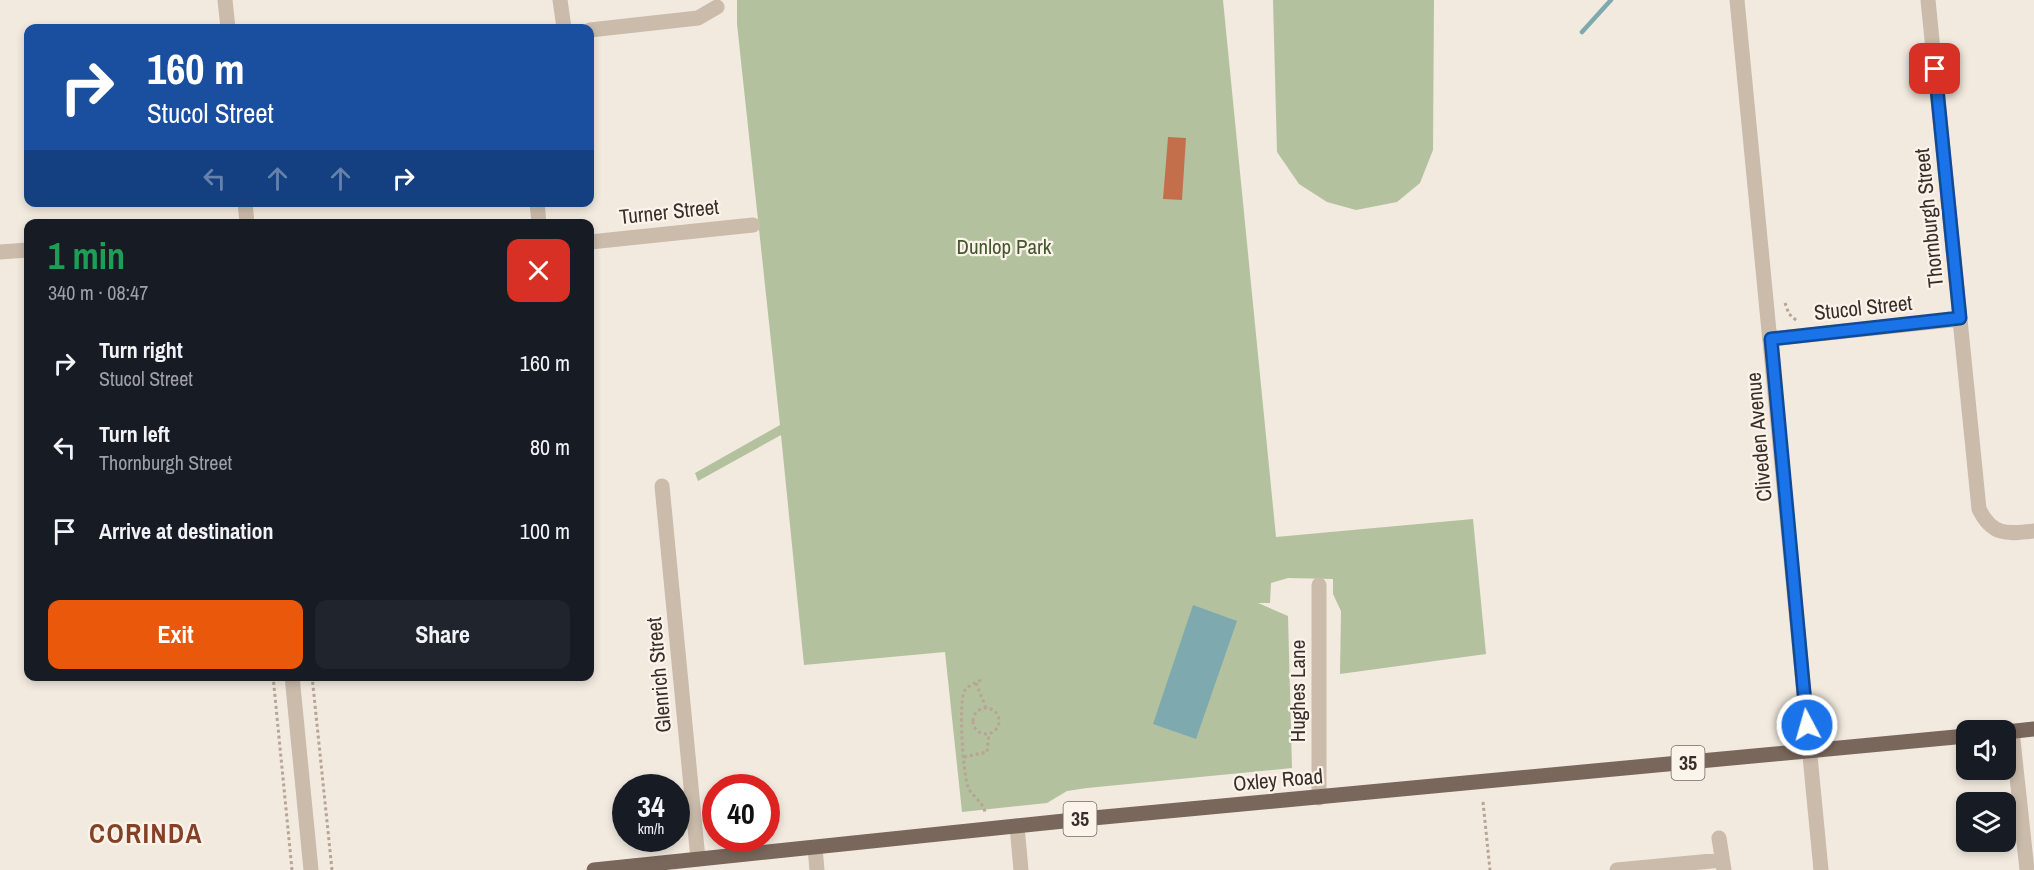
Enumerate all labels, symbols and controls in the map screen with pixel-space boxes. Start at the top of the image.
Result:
text: 160 m [147,41,245,97]
pin [1909,43,1960,94]
icon: right [48,48,126,126]
icon: arrive [1918,52,1951,85]
text: Stucol Street [147,95,274,131]
street label: Thornburgh Street [1907,147,1950,289]
icon: left [198,162,231,195]
icon: ahead [261,162,294,195]
icon: ahead [324,162,357,195]
icon: right [387,162,420,195]
street label: Turner Street [618,192,720,231]
text: 1 min [48,232,125,280]
park label: Dunlop Park [957,232,1052,261]
button: close [507,239,570,302]
text: 340 m · 08:47 [48,279,148,306]
street label: Stucol Street [1812,288,1914,327]
text: Turn right [99,335,183,365]
icon: right [48,347,81,380]
text: 160 m [520,348,570,378]
text: Stucol Street [99,365,193,392]
street label: Cliveden Avenue [1738,371,1779,503]
text: Turn left [99,419,170,449]
icon: left [48,431,81,464]
text: 80 m [530,432,570,462]
text: Thornburgh Street [99,449,232,476]
icon: arrive [48,515,81,548]
text: Arrive at destination [99,516,273,546]
text: 100 m [520,516,570,546]
button: Exit [48,600,303,669]
button: Share [315,600,570,669]
street label: Glenrich Street [639,616,678,734]
street label: Hughes Lane [1283,640,1312,742]
position arrow [1775,693,1839,757]
map controls [1956,720,2016,852]
button: sound [1956,720,2016,780]
road number: 35 [1672,746,1704,780]
street label: Oxley Road [1232,761,1324,798]
speed limit sign: 40 [702,774,780,852]
text: 34 [637,786,665,826]
button: layers [1956,792,2016,852]
road number: 35 [1064,802,1096,836]
district label: CORINDA [89,815,203,851]
text: km/h [638,818,664,839]

